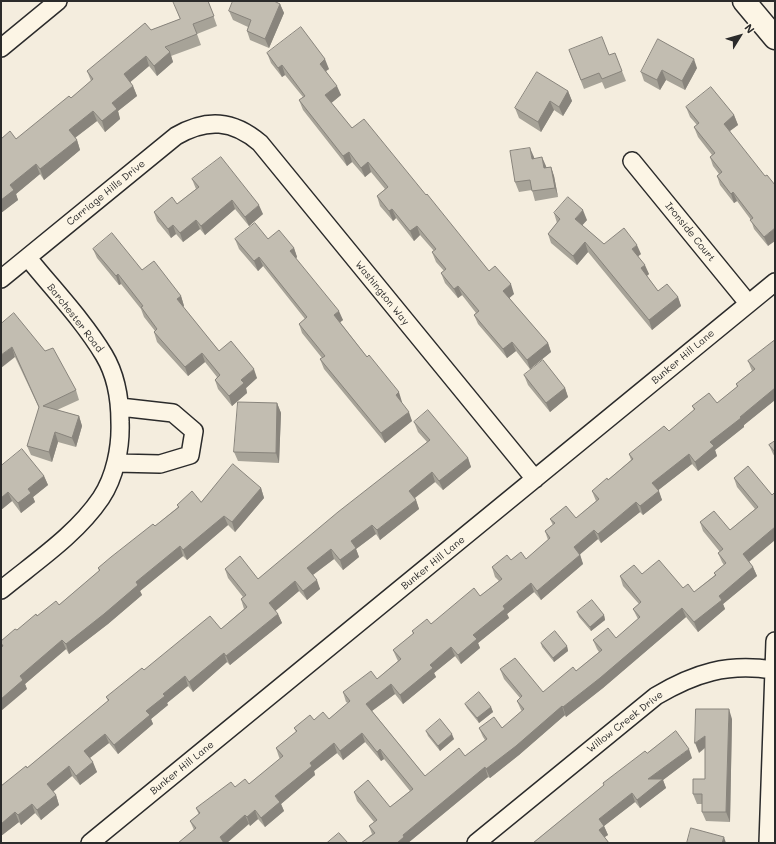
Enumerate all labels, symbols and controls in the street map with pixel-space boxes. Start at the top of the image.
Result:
north arrow [720,16,760,56]
text: N [741,21,758,36]
street label: Carriage Hills Drive [64,158,148,228]
street label: Ironside Court [663,200,717,264]
street label: Washington Way [352,258,412,328]
street label: Barchester Road [44,281,106,355]
street label: Bunker Hill Lane [649,327,717,387]
street label: Bunker Hill Lane [399,534,467,592]
street label: Willow Creek Drive [585,689,665,755]
street label: Bunker Hill Lane [148,739,216,797]

